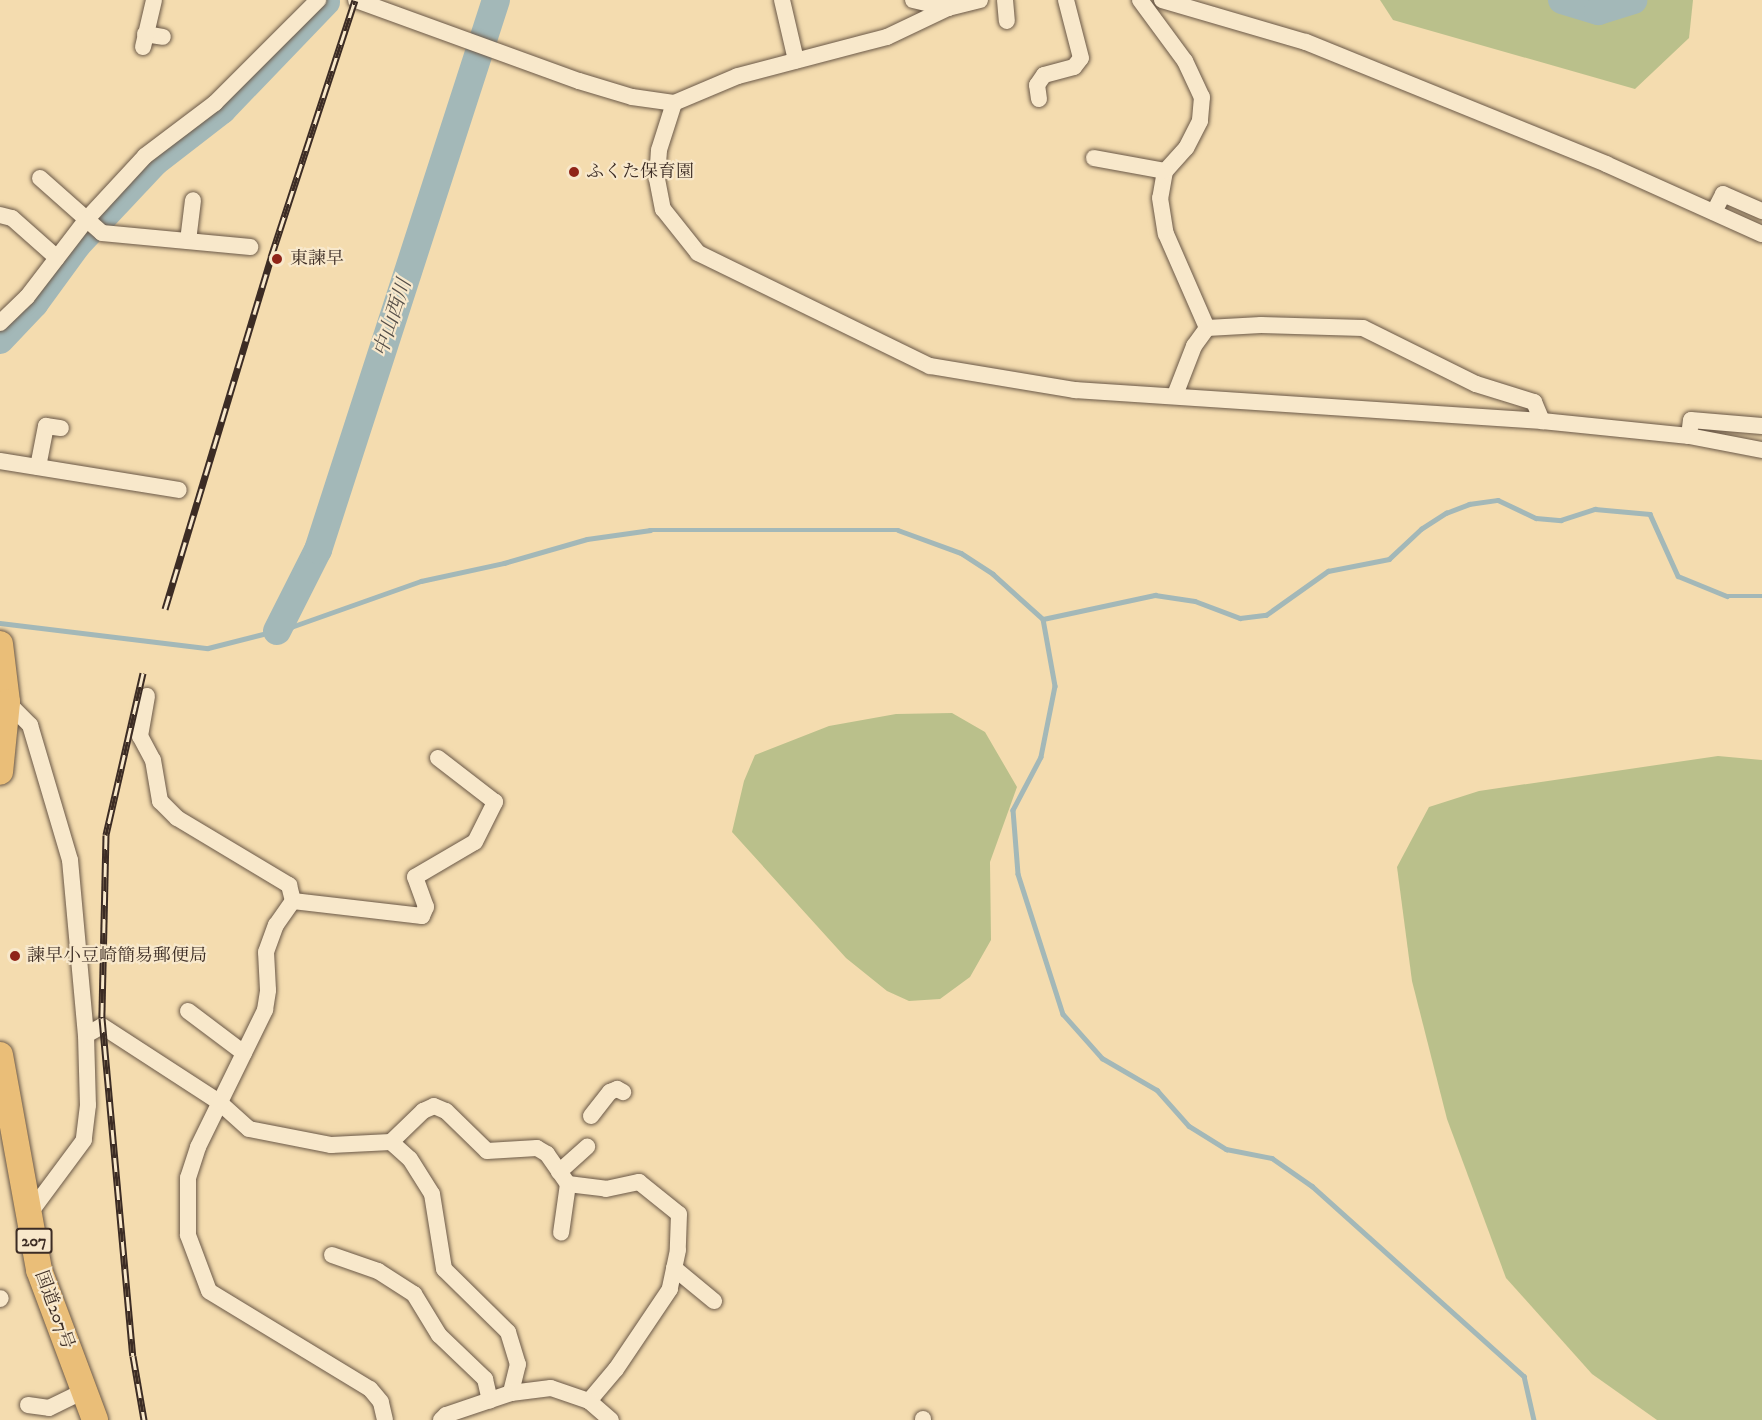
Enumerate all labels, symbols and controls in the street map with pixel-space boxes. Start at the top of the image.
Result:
place label: ふくた保育園 [586,161,694,183]
marker: ふくた保育園 [567,165,581,179]
place label: 東諫早 [290,248,344,270]
marker: 東諫早 [268,250,286,268]
water label: 中山西川 [369,276,417,360]
place label: 諫早小豆崎簡易郵便局 [27,945,207,967]
marker: 諫早小豆崎簡易郵便局 [8,949,22,963]
road number: 207 [15,1228,54,1254]
street label: 国道207号 [30,1268,78,1352]

